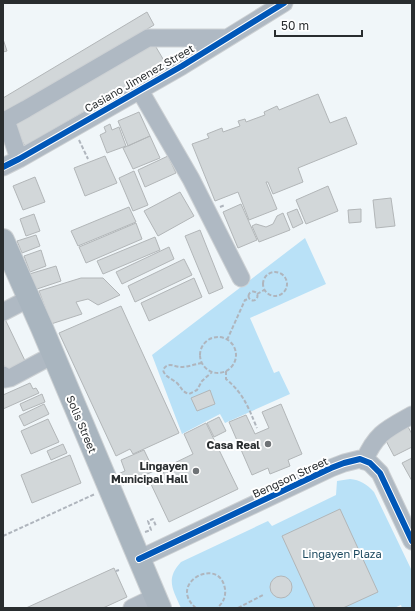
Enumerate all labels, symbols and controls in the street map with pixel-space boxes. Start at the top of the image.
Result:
scale bar [275,12,362,38]
text: 50 m [281,18,309,33]
street label: Casiano Jimenez Street [82,41,196,115]
street label: Solis Street [64,393,100,455]
place label: Casa Real [206,438,260,451]
marker: Casa Real [263,439,273,449]
street label: Bengson Street [250,454,330,500]
place label: Lingayen Municipal Hall [111,459,188,485]
marker: Lingayen Municipal Hall [191,466,201,476]
park label: Lingayen Plaza [302,547,382,560]

